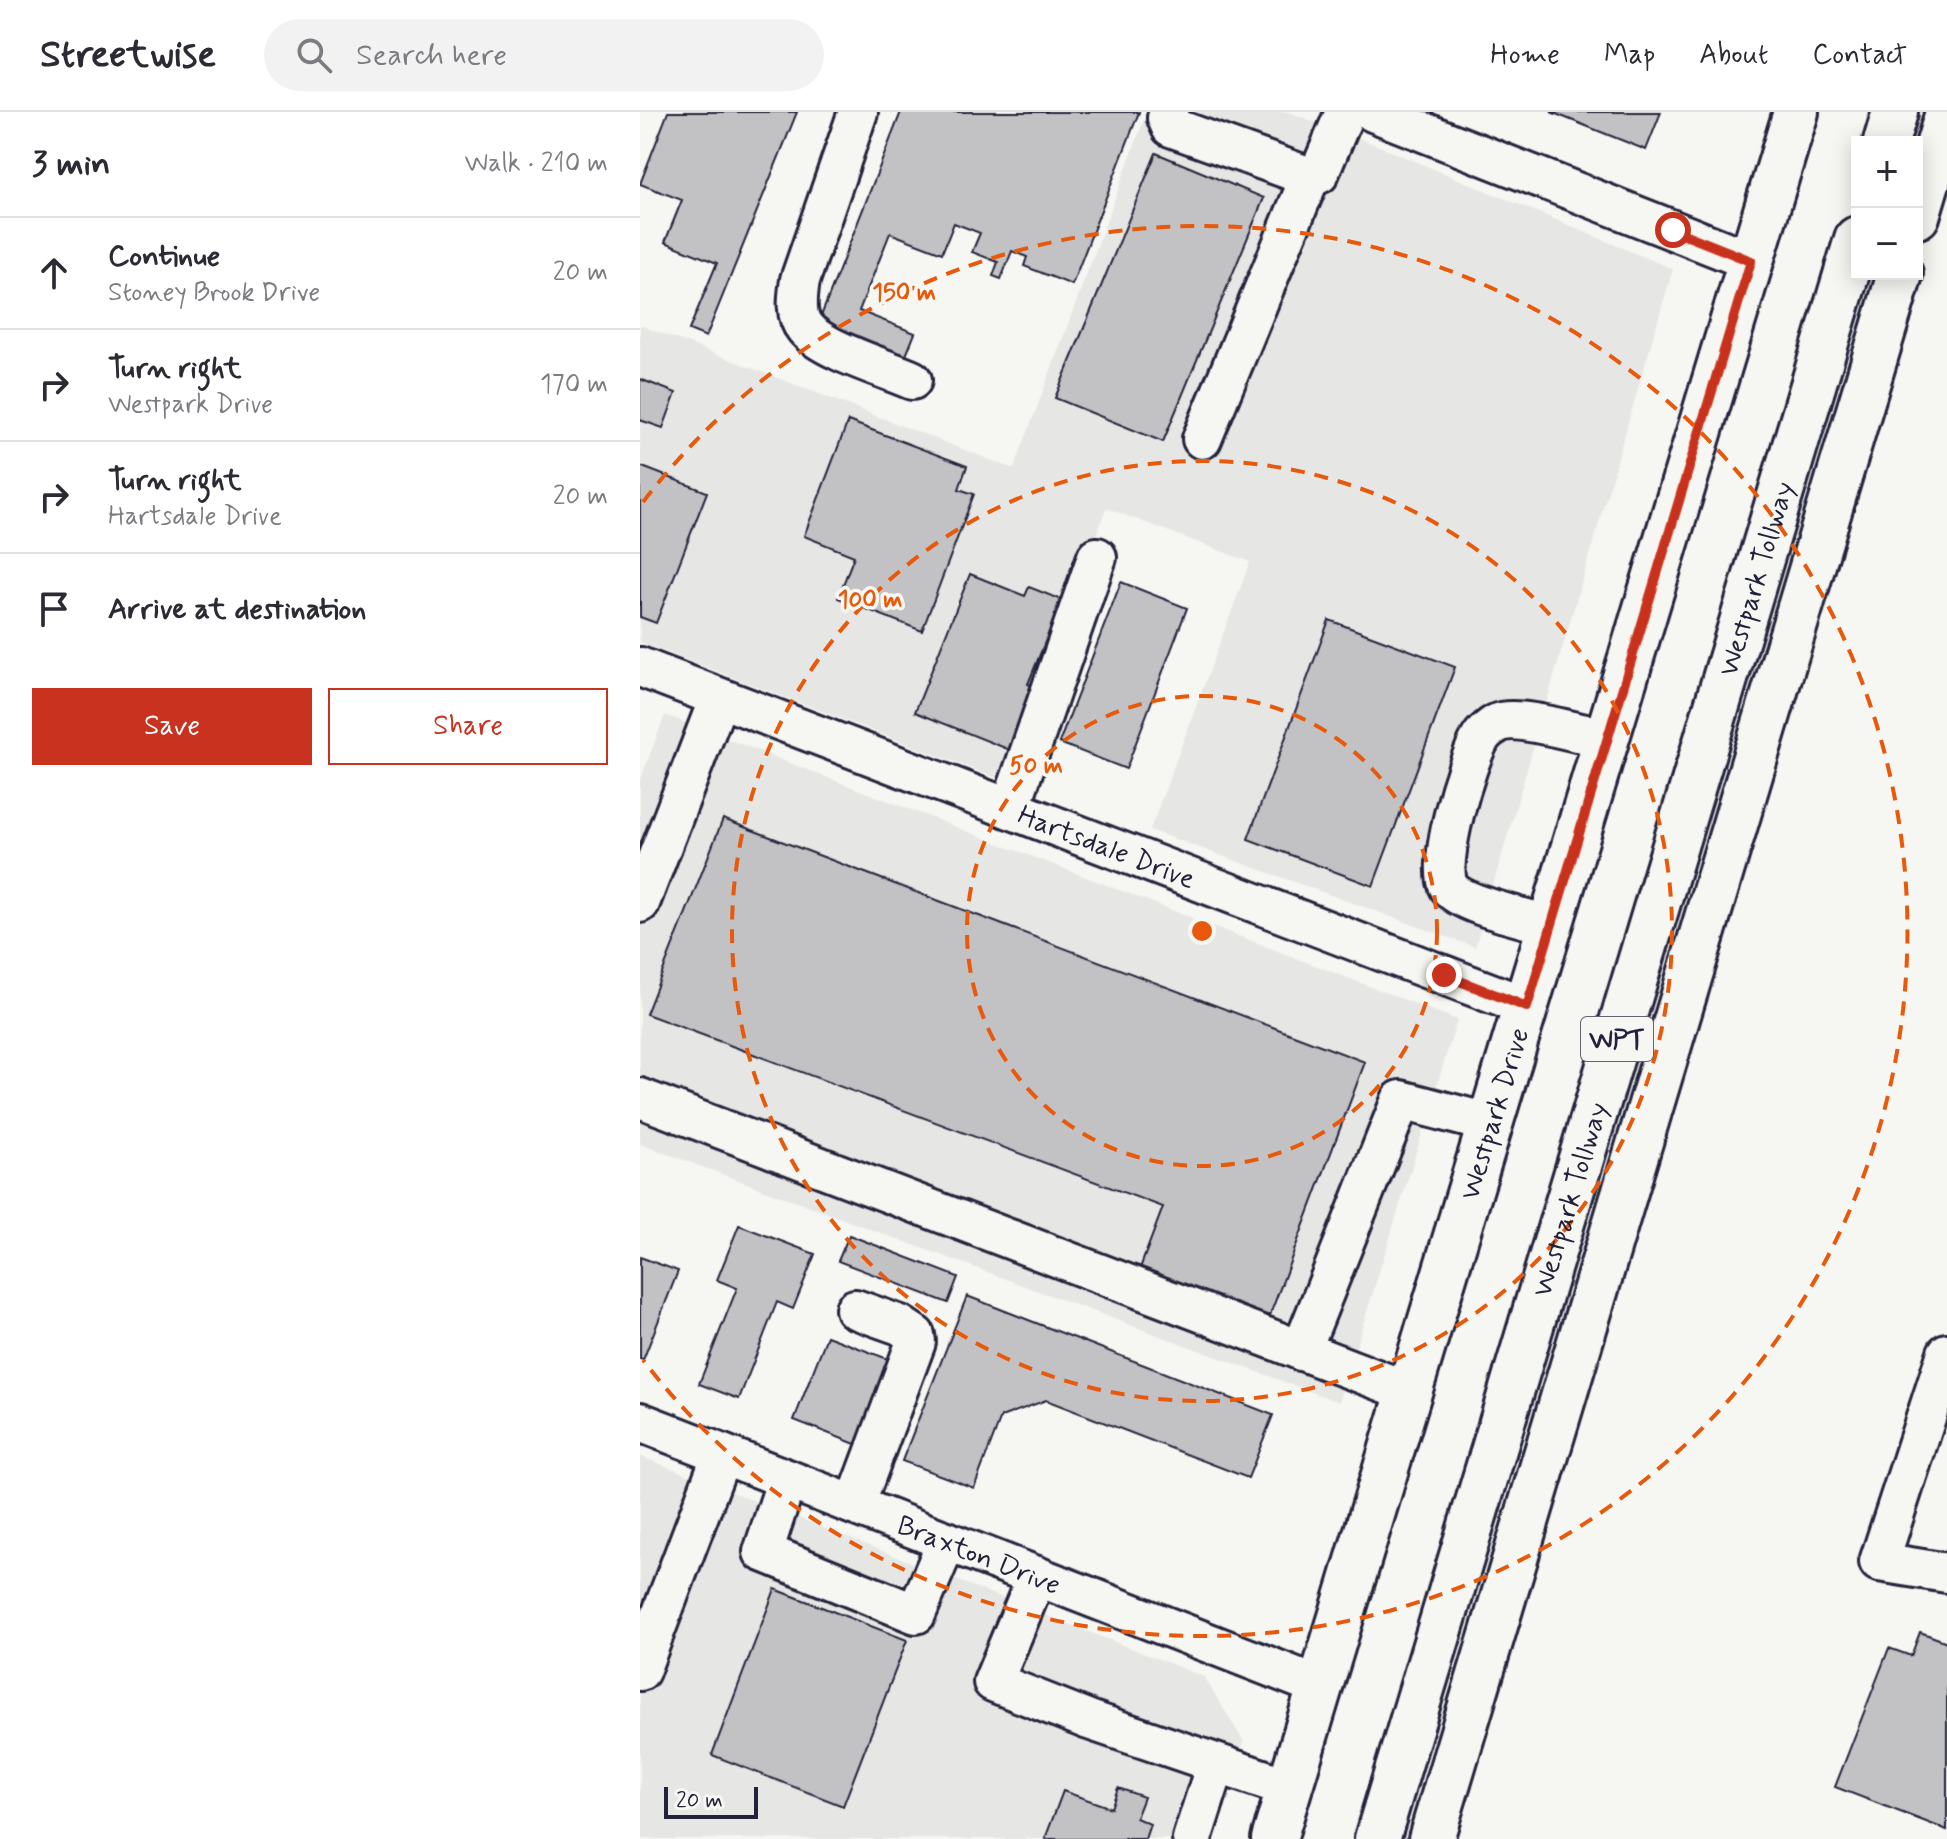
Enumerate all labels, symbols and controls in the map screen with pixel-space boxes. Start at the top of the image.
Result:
search box [264,19,824,91]
text: Streetwise [40,31,216,80]
icon: search [292,33,336,77]
text: Search here [356,36,507,75]
text: Home [1490,37,1560,74]
text: Map [1604,37,1655,74]
text: About [1699,37,1768,74]
text: Contact [1812,37,1907,74]
map controls [1851,136,1923,280]
button: + [1851,136,1923,208]
text: 3 min [32,142,110,187]
text: Walk · 210 m [465,147,608,181]
button: − [1851,208,1923,280]
route start [1655,212,1691,248]
text: Continue [108,237,220,276]
icon: ahead [32,251,76,295]
text: 20 m [553,256,608,290]
text: Stoney Brook Drive [108,276,320,310]
text: 150 m [872,278,936,309]
text: Turn right [108,349,241,388]
icon: right [32,363,76,407]
text: 170 m [540,368,608,402]
text: Westpark Drive [108,388,273,422]
text: Turn right [108,461,241,500]
icon: right [32,475,76,519]
street label: Westpark Tollway [1711,477,1804,681]
text: 20 m [553,480,608,514]
text: Hartsdale Drive [108,500,282,534]
text: 100 m [838,585,902,616]
icon: arrive [32,587,76,631]
text: Arrive at destination [108,590,366,629]
button: Save [32,688,312,765]
button: Share [328,688,608,765]
text: 50 m [1009,751,1063,782]
street label: Hartsdale Drive [1012,798,1200,899]
centre of rings [1188,917,1216,945]
route end [1426,957,1462,993]
road number: WPT [1581,1017,1653,1061]
street label: Westpark Drive [1452,1024,1539,1205]
street label: Westpark Tollway [1525,1098,1618,1302]
street label: Braxton Drive [891,1508,1065,1605]
scale bar [664,1783,758,1819]
text: 20 m [676,1787,723,1815]

